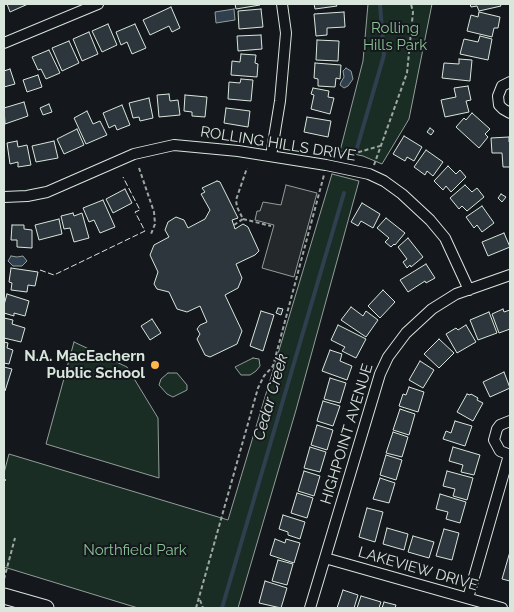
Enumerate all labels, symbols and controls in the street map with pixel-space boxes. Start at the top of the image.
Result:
park label: Rolling Hills Park [363,19,427,54]
street label: ROLLING HILLS DRIVE [199,123,357,165]
place label: N.A. MacEachern Public School [24,347,145,382]
water label: Cedar Creek [249,352,293,442]
marker: N.A. MacEachern Public School [149,359,161,371]
street label: HIGHPOINT AVENUE [317,362,377,506]
park label: Northfield Park [83,541,187,559]
street label: LAKEVIEW DRIVE [356,543,480,595]

